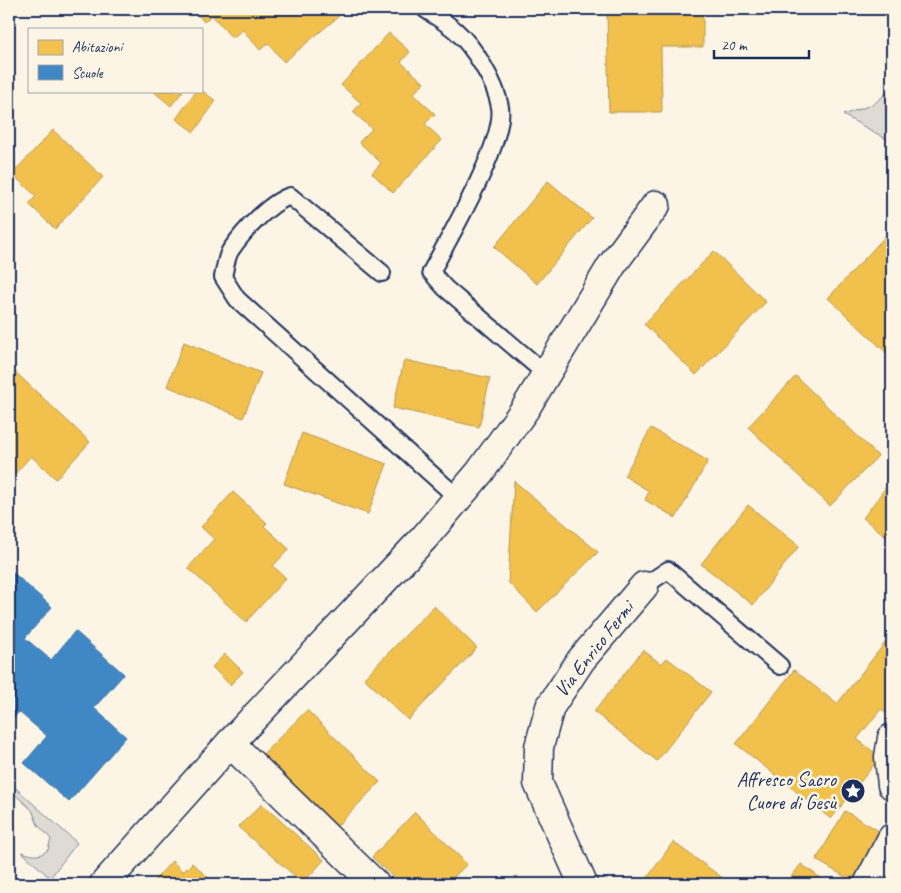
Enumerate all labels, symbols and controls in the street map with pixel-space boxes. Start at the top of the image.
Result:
legend [28,28,202,92]
scale bar [714,28,808,60]
text: 20 m [721,36,748,55]
text: Abitazioni [72,38,124,57]
text: Scuole [72,64,104,83]
street label: Via Enrico Fermi [549,594,641,702]
place label: Affresco Sacro Cuore di Gesù [737,767,838,815]
place icon: Affresco Sacro Cuore di Gesù [840,778,866,804]

